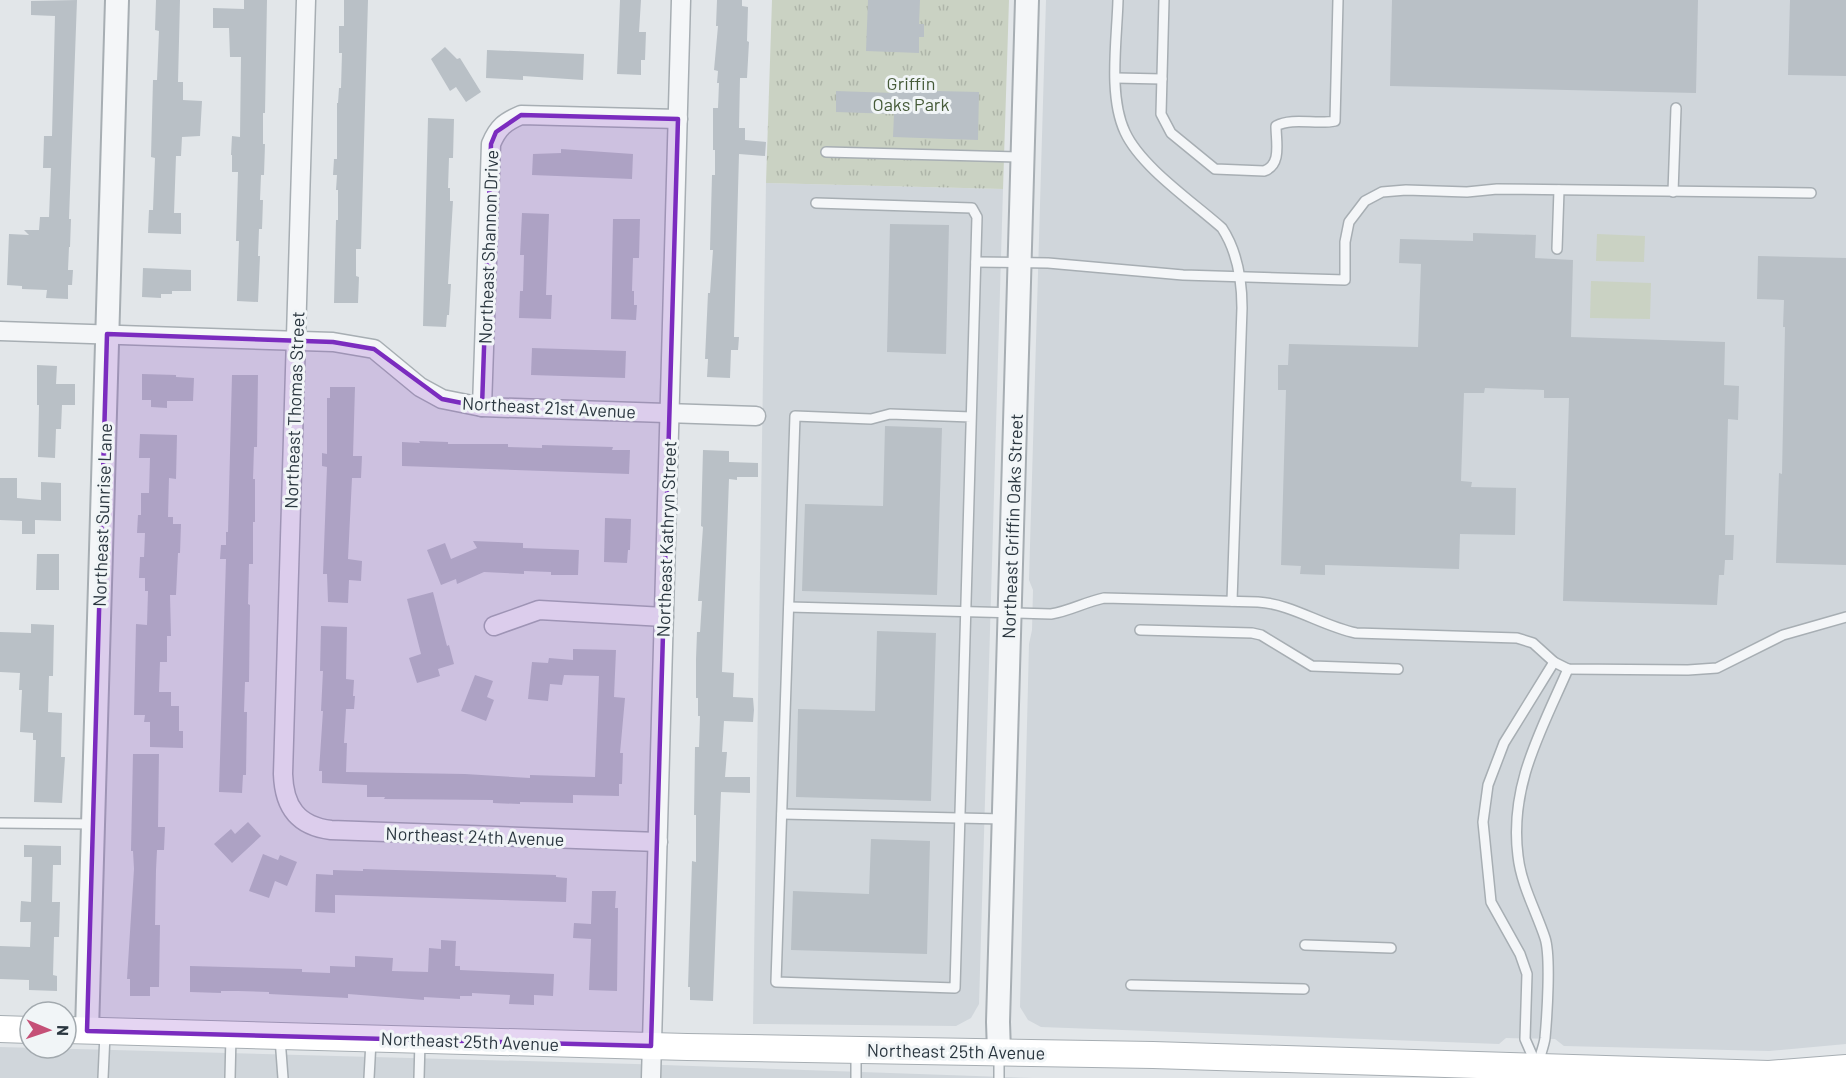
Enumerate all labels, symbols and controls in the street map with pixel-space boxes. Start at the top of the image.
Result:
park label: Griffin Oaks Park [873,72,949,115]
street label: Northeast Shannon Drive [474,150,502,344]
street label: Northeast Thomas Street [280,311,308,509]
street label: Northeast 21st Avenue [461,391,637,423]
street label: Northeast Griffin Oaks Street [997,413,1027,639]
street label: Northeast Sunrise Lane [88,423,116,607]
street label: Northeast Kathryn Street [652,440,680,638]
street label: Northeast 24th Avenue [385,822,565,850]
north arrow [18,1000,78,1060]
text: N [54,1025,73,1036]
street label: Northeast 25th Avenue [380,1027,560,1055]
street label: Northeast 25th Avenue [867,1038,1045,1064]

